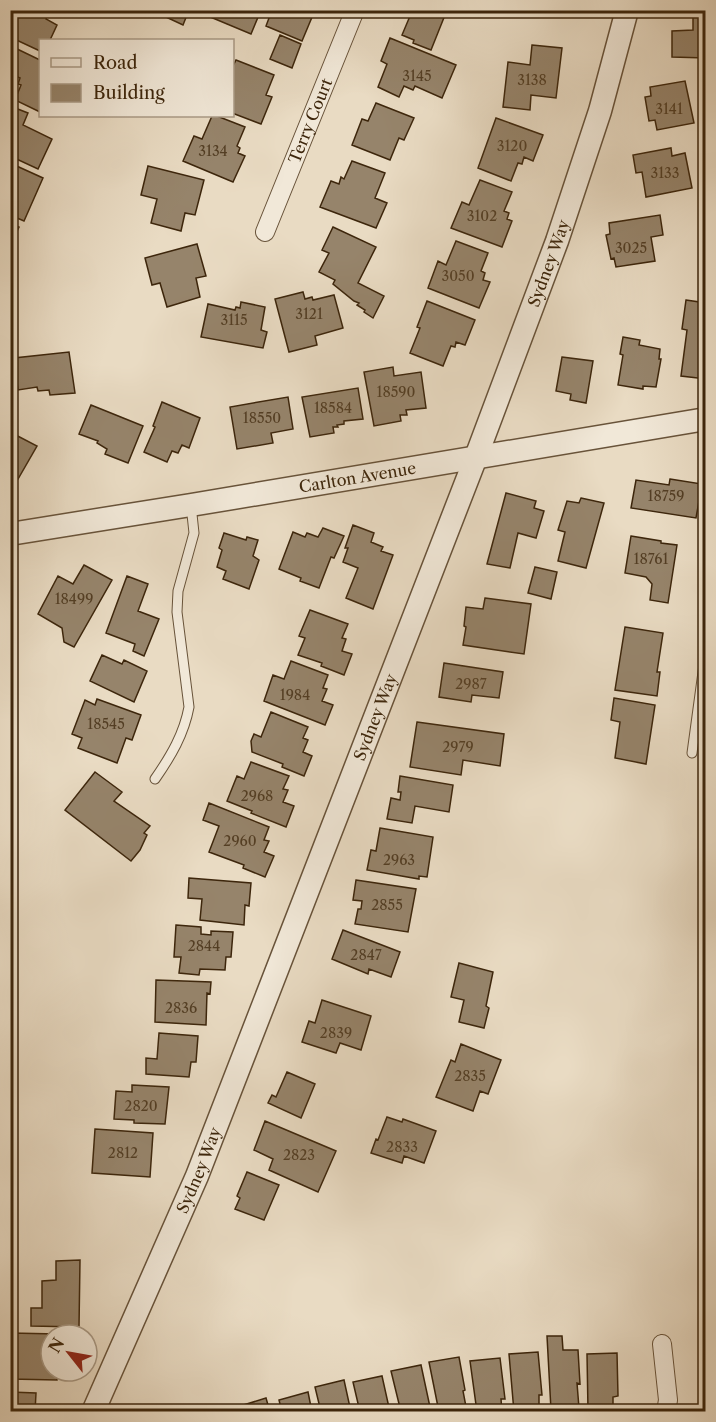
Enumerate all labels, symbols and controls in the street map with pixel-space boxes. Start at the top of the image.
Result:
legend [39,39,234,117]
text: Road [93,52,138,74]
house number: 3145 [402,67,432,85]
house number: 3138 [517,71,547,89]
street label: Terry Court [284,75,336,166]
text: Building [93,82,165,104]
house number: 3141 [655,100,683,118]
house number: 3120 [497,137,527,155]
house number: 3134 [198,142,228,160]
house number: 3133 [650,164,680,182]
house number: 3102 [467,207,497,225]
street label: Sydney Way [523,216,574,310]
house number: 3025 [615,239,647,257]
house number: 3050 [441,267,475,285]
house number: 3121 [295,305,323,323]
house number: 3115 [220,311,248,329]
house number: 18590 [377,383,416,401]
house number: 18584 [314,399,352,417]
house number: 18550 [243,409,281,427]
street label: Carlton Avenue [297,458,417,497]
house number: 18759 [648,487,684,505]
house number: 18761 [634,550,669,568]
house number: 18499 [55,590,93,608]
street label: Sydney Way [349,670,401,764]
house number: 2987 [455,675,487,693]
house number: 1984 [280,686,310,704]
house number: 18545 [87,715,125,733]
house number: 2979 [442,738,474,756]
house number: 2968 [241,787,273,805]
house number: 2960 [223,832,257,850]
house number: 2963 [383,851,415,869]
house number: 2855 [371,896,403,914]
house number: 2844 [188,937,220,955]
house number: 2847 [350,946,382,964]
house number: 2836 [165,999,197,1017]
house number: 2839 [320,1024,352,1042]
house number: 2835 [454,1067,486,1085]
house number: 2820 [124,1097,158,1115]
street label: Sydney Way [172,1123,225,1216]
house number: 2833 [386,1138,418,1156]
house number: 2812 [108,1144,138,1162]
house number: 2823 [283,1146,315,1164]
north arrow [39,1323,99,1383]
text: N [44,1334,68,1356]

